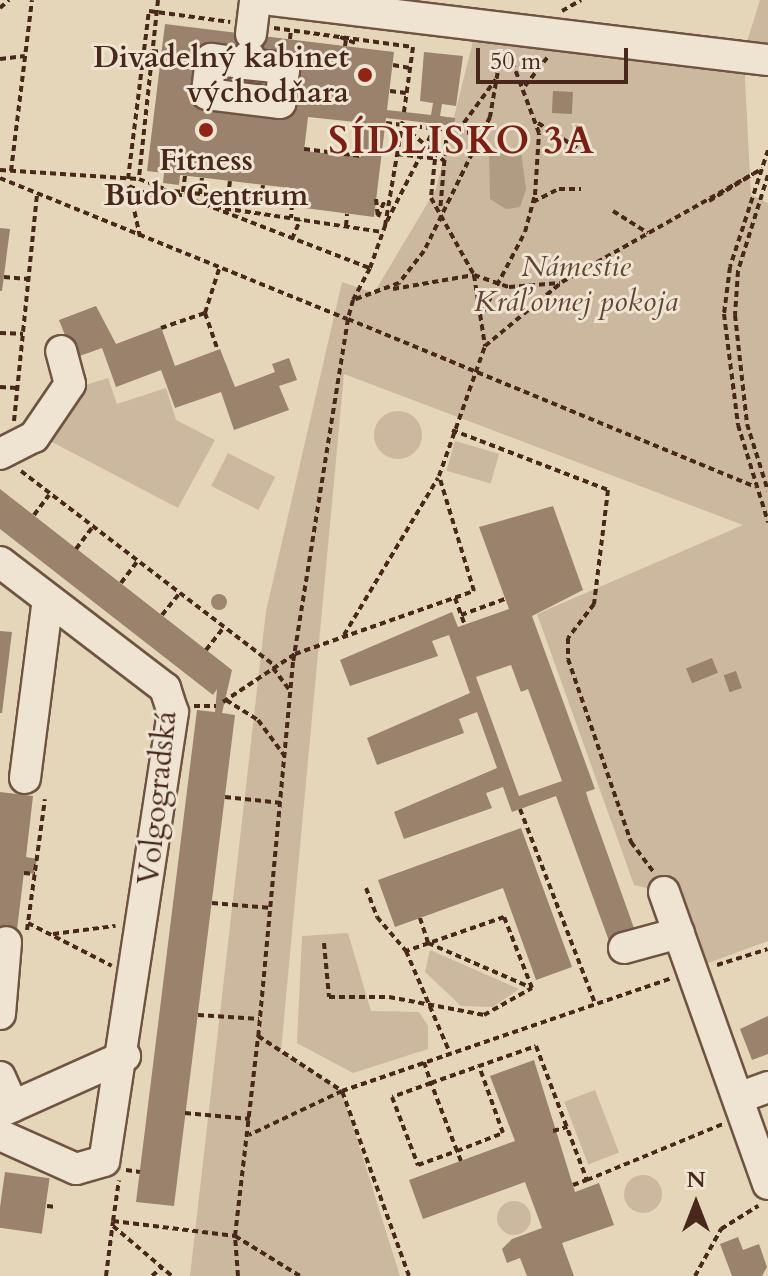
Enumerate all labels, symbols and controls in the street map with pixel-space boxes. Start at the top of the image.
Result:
scale bar [480,32,632,82]
place label: Divadelný kabinet východňara [93,40,349,110]
text: 50 m [490,45,541,78]
marker: Divadelný kabinet východňara [356,66,374,84]
district label: SÍDLISKO 3A [328,119,596,165]
marker: Fitness Budo Centrum [197,121,215,139]
place label: Fitness Budo Centrum [104,143,308,214]
park label: Námestie Kráľovnej pokoja [474,249,678,320]
street label: Volgogradská [131,709,185,887]
north arrow [656,1164,736,1244]
text: N [686,1165,706,1195]

